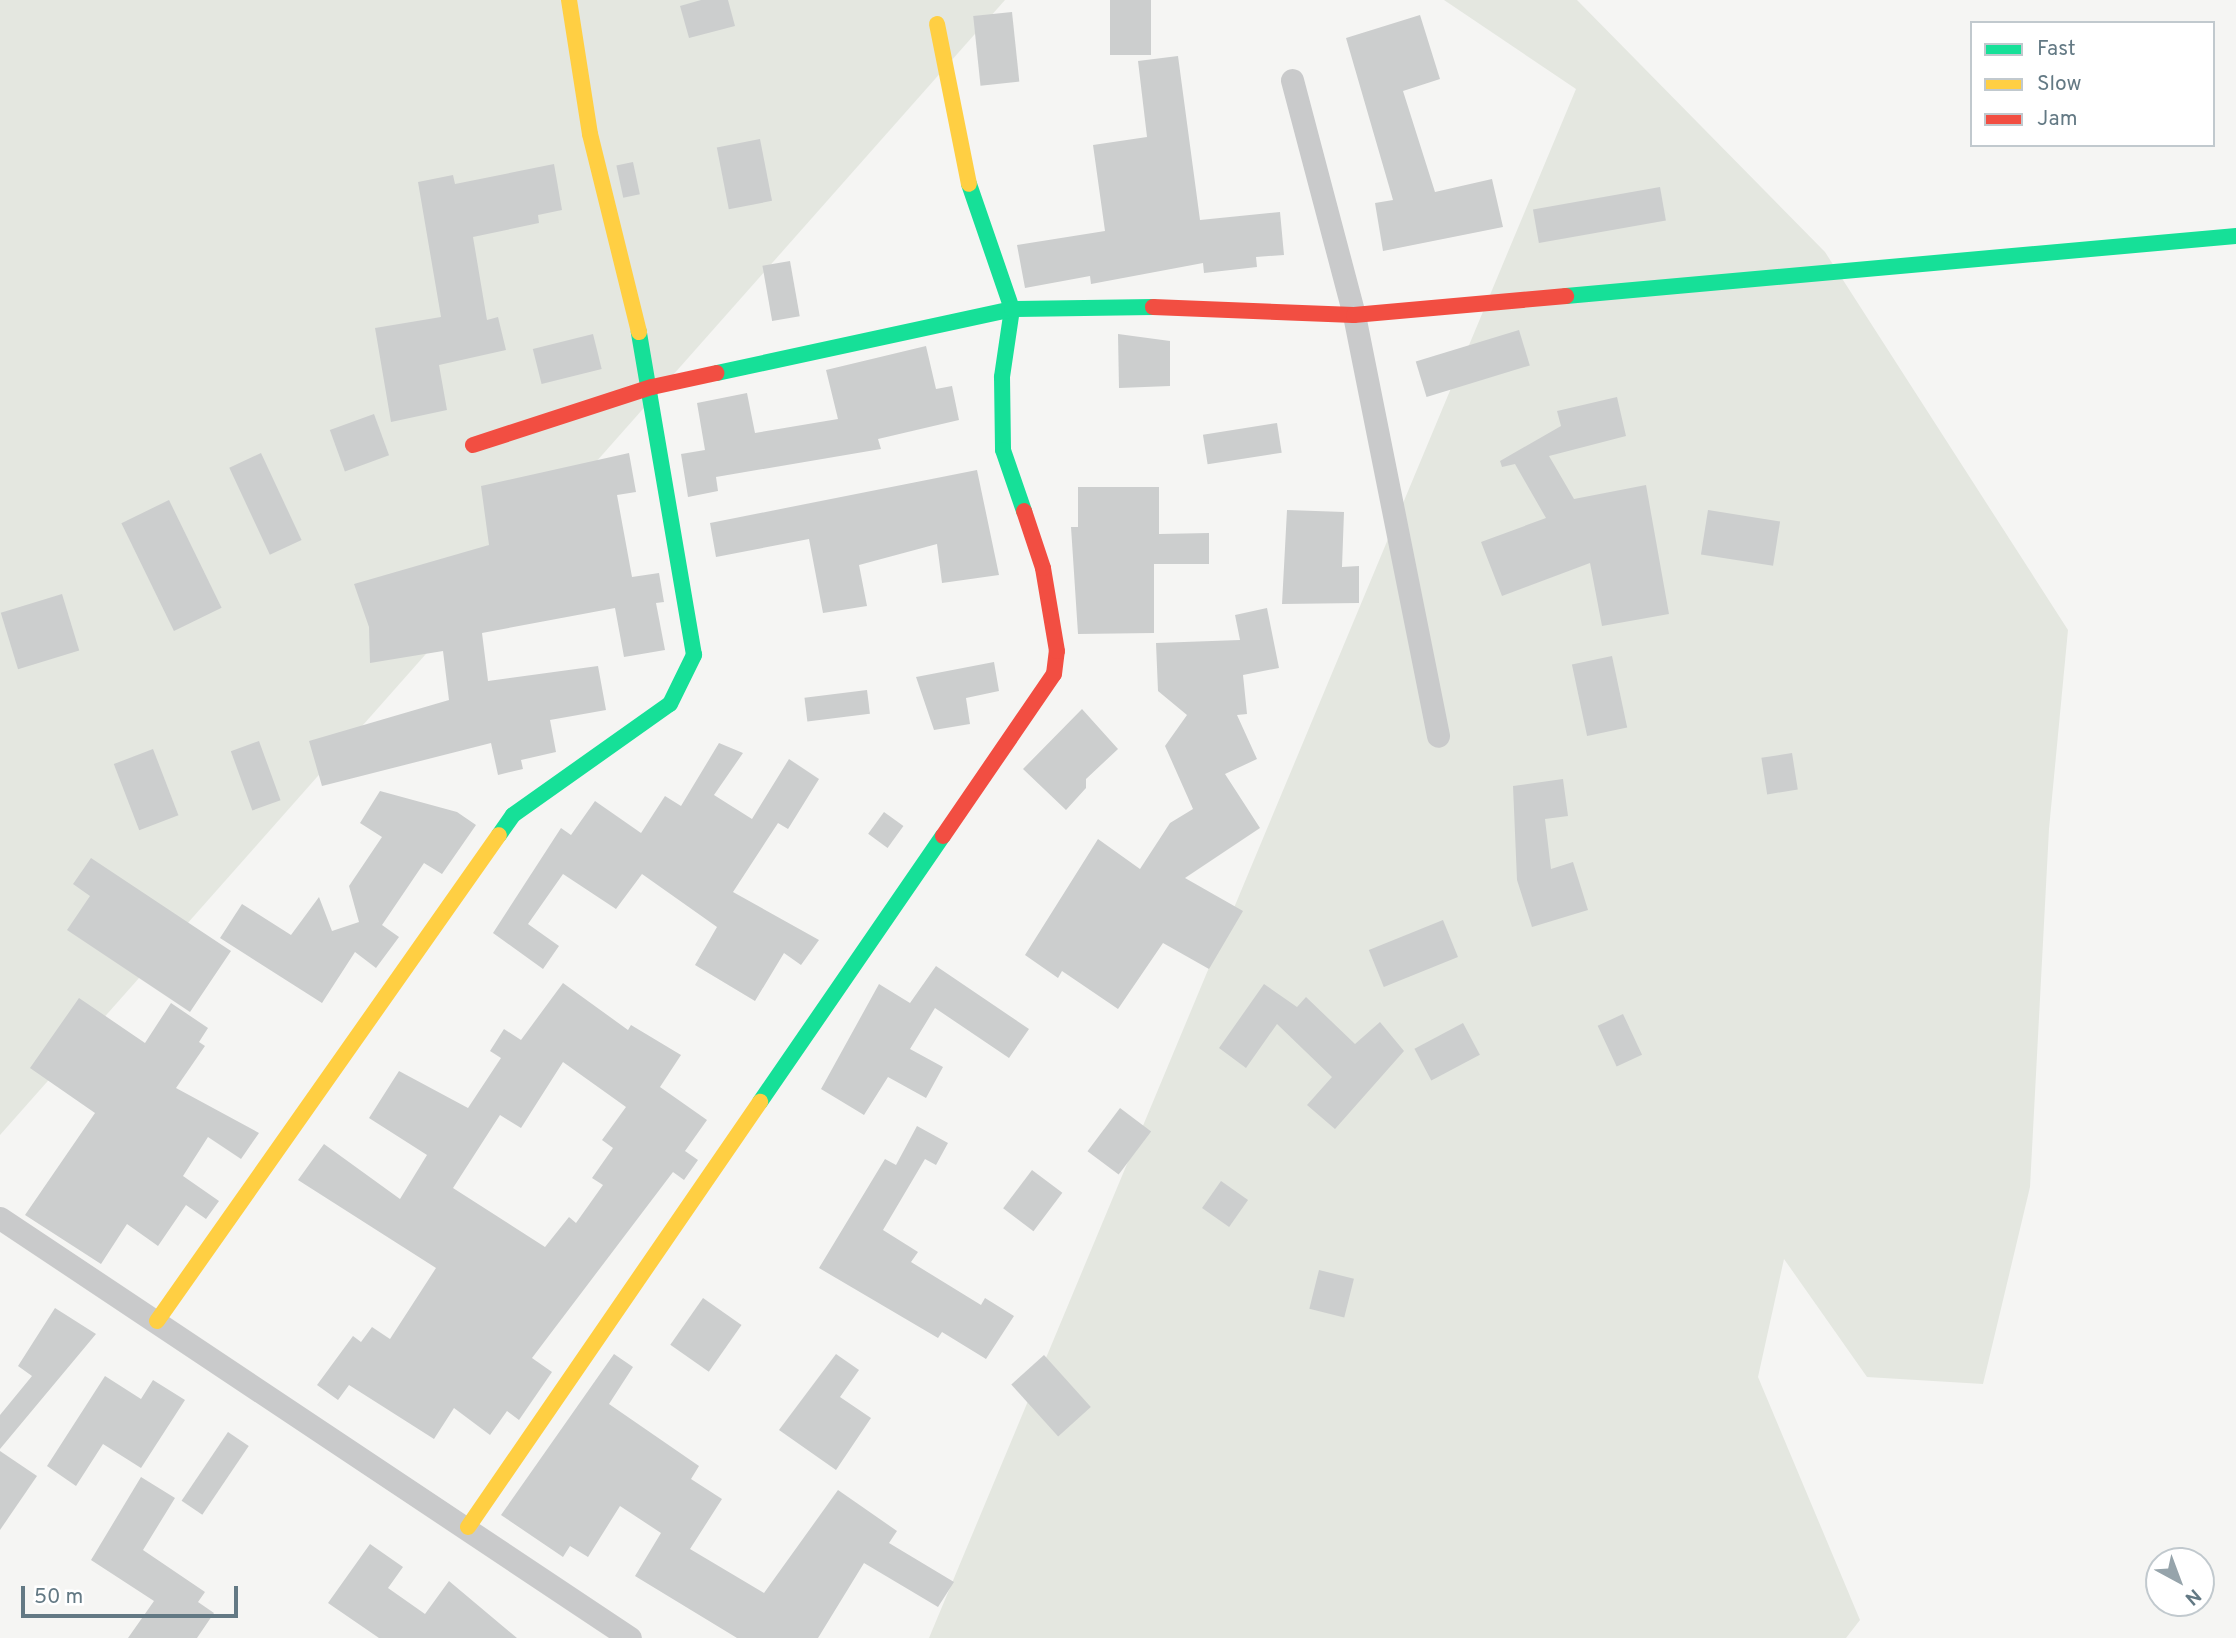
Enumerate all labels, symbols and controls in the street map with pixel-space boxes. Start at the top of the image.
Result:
legend [1970,21,2215,147]
text: Fast [2037,36,2076,63]
text: Slow [2037,71,2082,98]
text: Jam [2037,106,2078,133]
north arrow [2145,1547,2215,1617]
scale bar [24,1572,242,1616]
text: N [2179,1583,2205,1610]
text: 50 m [34,1584,83,1611]

